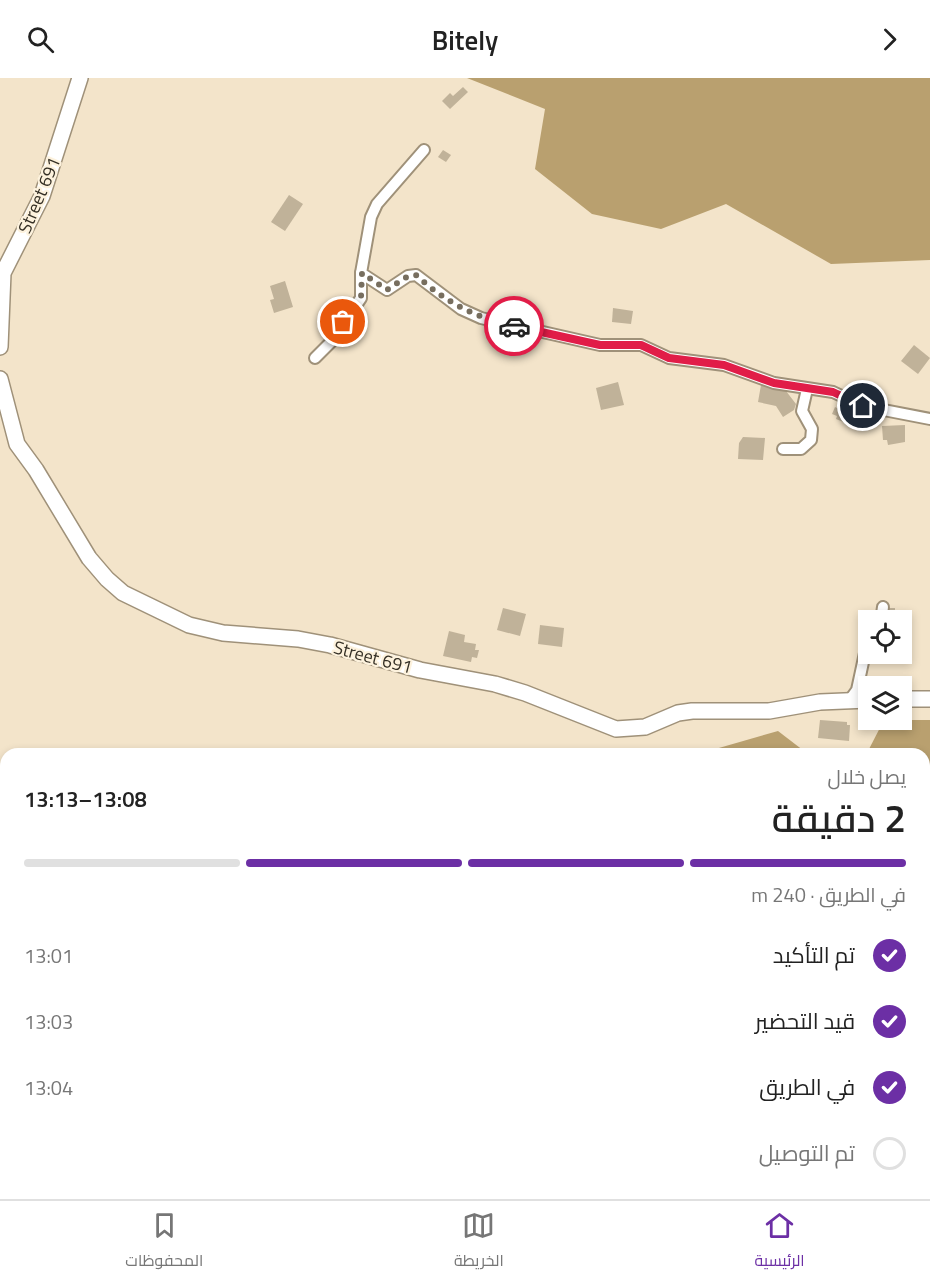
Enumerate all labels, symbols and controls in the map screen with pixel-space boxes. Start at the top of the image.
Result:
text: Bitely [432,19,498,60]
icon: search [24,23,57,56]
icon: forward [873,23,906,56]
street label: Street 691 [11,153,67,237]
pin [317,296,368,347]
courier [484,296,544,356]
icon: bag [326,305,359,338]
icon: car [498,310,531,343]
pin [837,380,888,431]
icon: home [846,389,879,422]
map controls [858,610,912,730]
button: locate [858,610,912,664]
street label: Street 691 [331,634,415,680]
button: layers [858,676,912,730]
text: يصل خلال [827,761,906,792]
text: 13:08–13:13 [24,782,147,816]
text: 2 دقيقة [772,788,906,847]
text: في الطريق · 240 m [751,879,906,910]
text: تم التأكيد [773,938,855,972]
icon: check [873,939,906,972]
text: 13:01 [24,940,73,971]
text: قيد التحضير [755,1004,855,1038]
icon: check [873,1005,906,1038]
text: 13:03 [24,1006,73,1037]
text: في الطريق [759,1070,855,1104]
icon: check [873,1071,906,1104]
text: 13:04 [24,1072,73,1103]
text: تم التوصيل [759,1136,855,1170]
tab: المحفوظات [125,1209,203,1275]
tab: الخريطة [454,1209,504,1275]
tab: الرئيسية [754,1209,805,1275]

